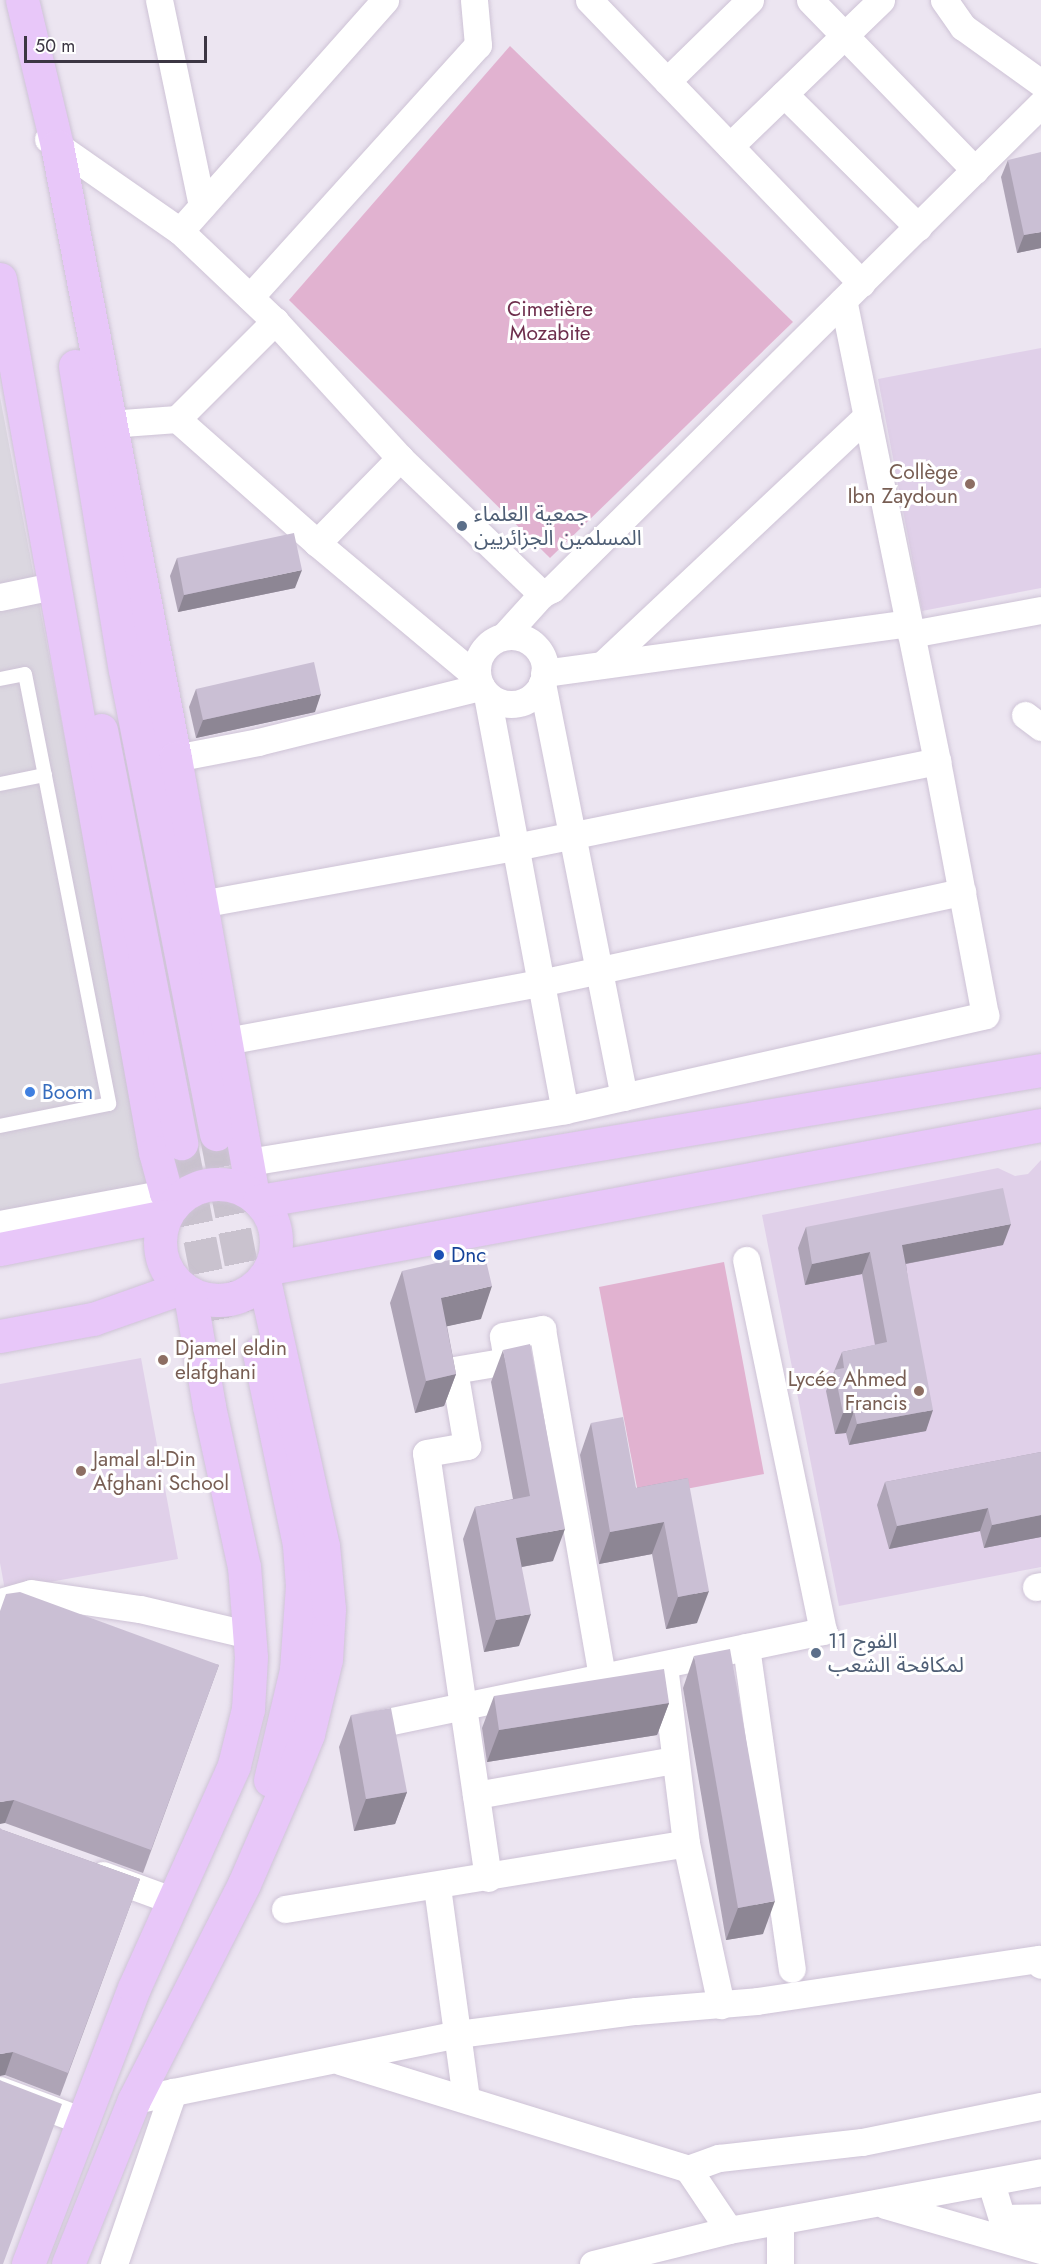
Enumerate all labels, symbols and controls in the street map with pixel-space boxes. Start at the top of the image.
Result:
scale bar [27,24,210,62]
text: 50 m [35,33,75,59]
park label: Cimetière Mozabite [507,296,593,346]
place label: Collège Ibn Zaydoun [847,459,958,509]
marker: Collège Ibn Zaydoun [963,477,977,491]
place label: جمعية العلماء المسلمين الجزائريين [474,501,642,551]
marker: جمعية العلماء المسلمين الجزائريين [455,519,469,533]
place label: Boom [42,1079,93,1105]
marker: Boom [23,1085,37,1099]
place label: Dnc [451,1242,486,1268]
marker: Dnc [432,1248,446,1262]
place label: Djamel eldin elafghani [175,1335,287,1385]
marker: Djamel eldin elafghani [156,1353,170,1367]
place label: Lycée Ahmed Francis [788,1366,907,1416]
marker: Lycée Ahmed Francis [912,1384,926,1398]
place label: Jamal al-Din Afghani School [93,1446,229,1496]
marker: Jamal al-Din Afghani School [74,1464,88,1478]
place label: الفوج 11 لمكافحة الشعب [828,1628,964,1678]
marker: الفوج 11 لمكافحة الشعب [809,1646,823,1660]

